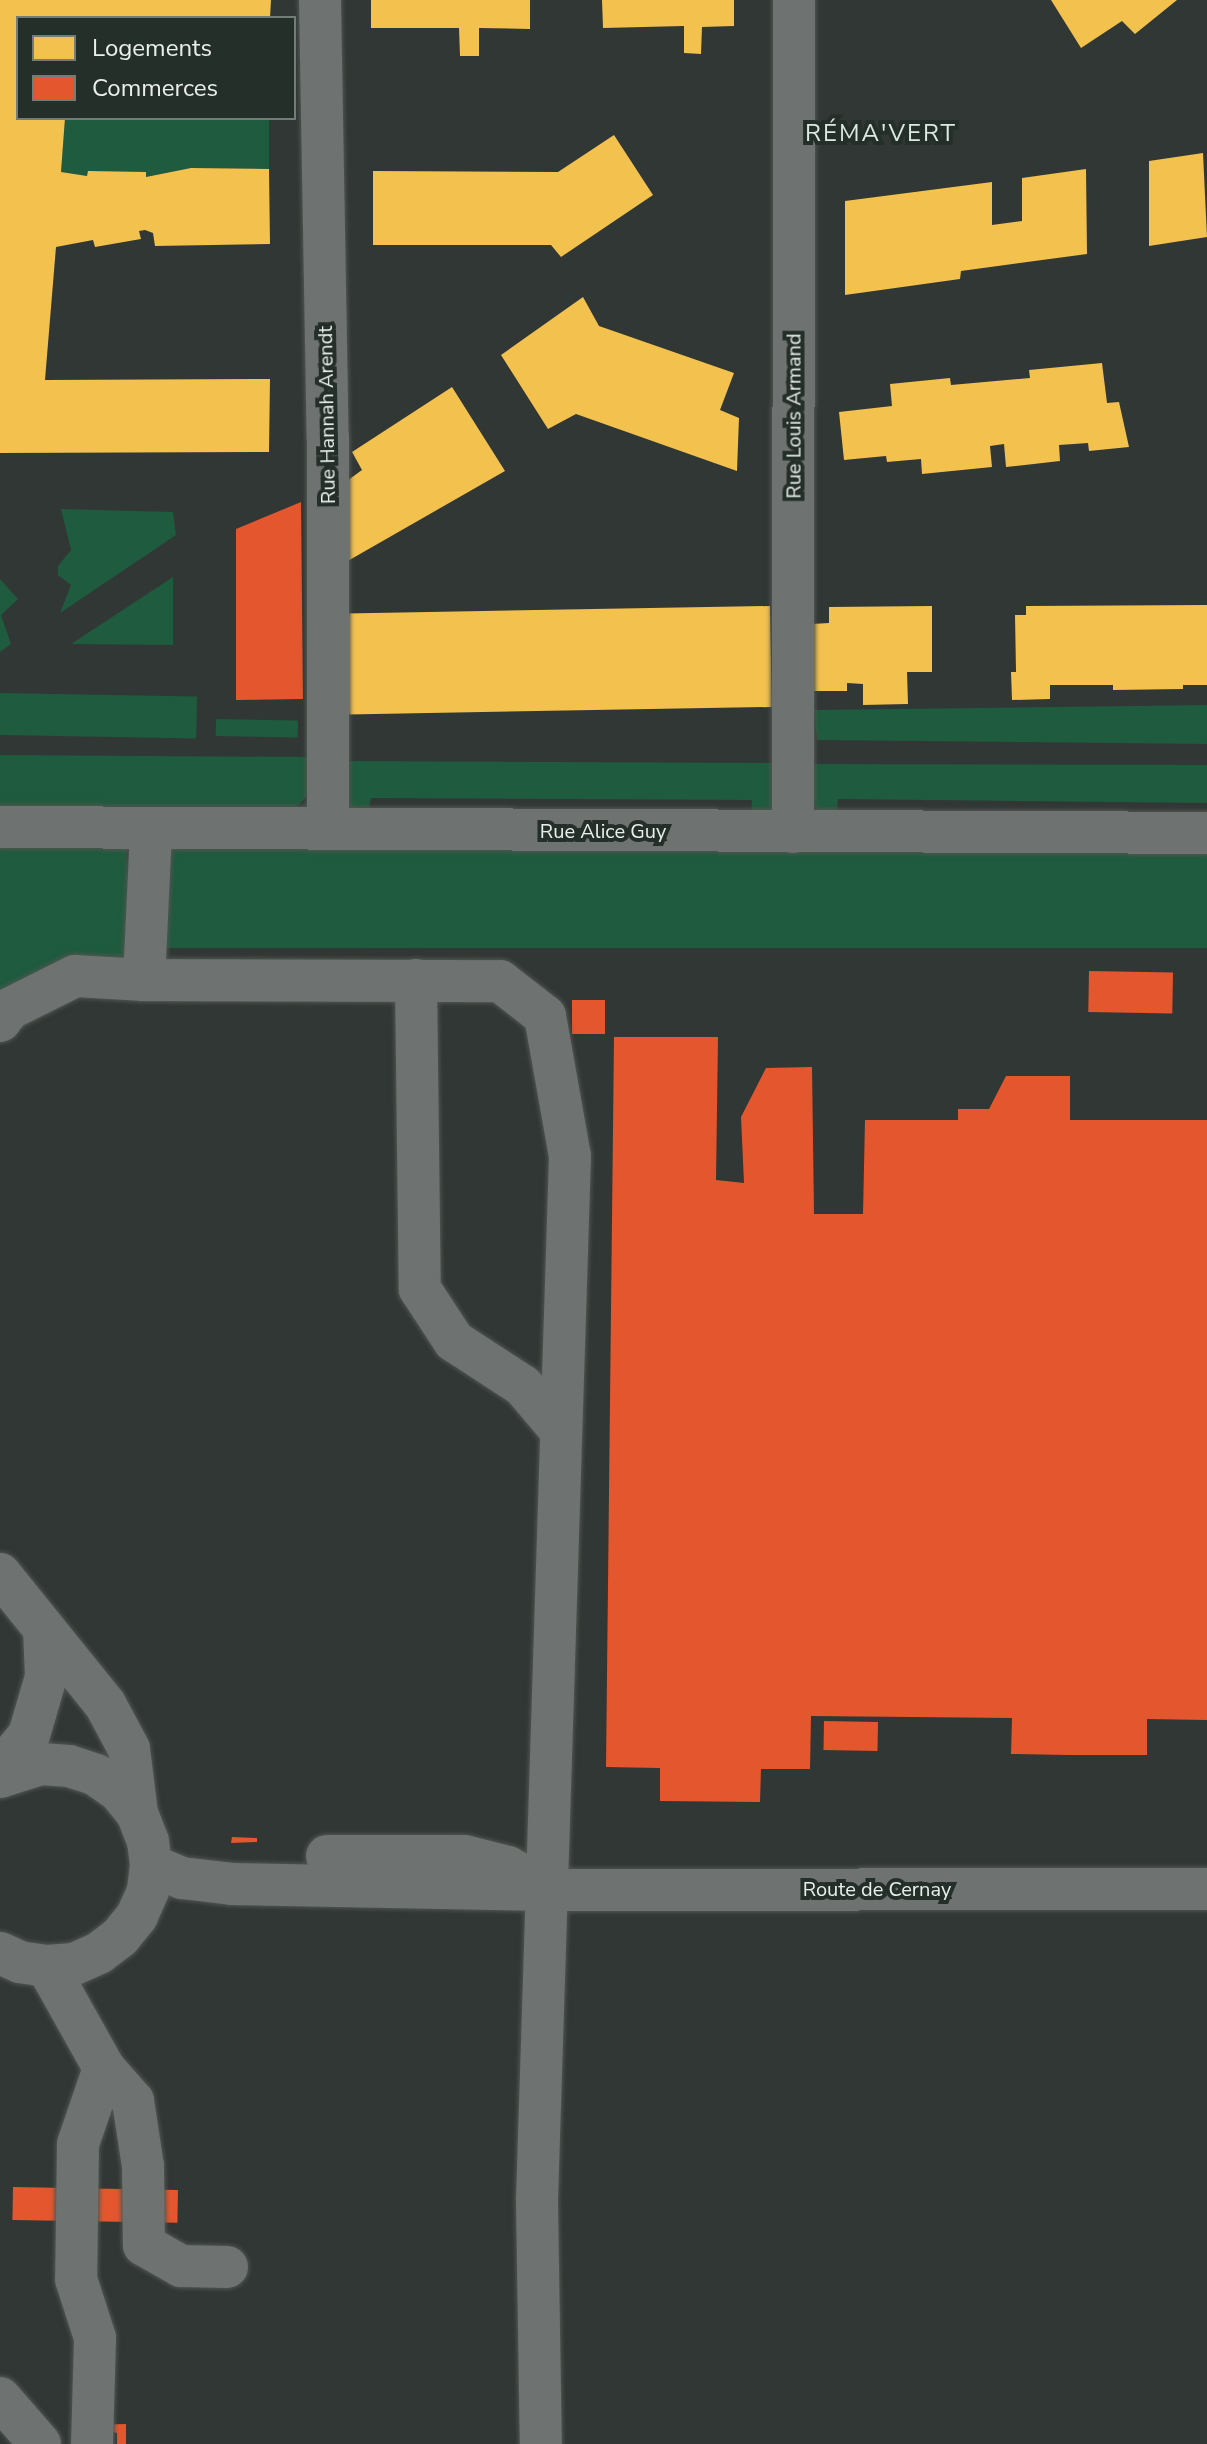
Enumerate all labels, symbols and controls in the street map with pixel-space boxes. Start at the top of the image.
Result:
legend [16,16,296,120]
text: Logements [92,32,212,64]
text: Commerces [92,72,218,104]
district label: RÉMA'VERT [805,120,957,148]
street label: Rue Hannah Arendt [313,326,341,504]
street label: Rue Louis Armand [782,333,806,499]
street label: Rue Alice Guy [540,819,666,843]
street label: Route de Cernay [803,1877,951,1901]

